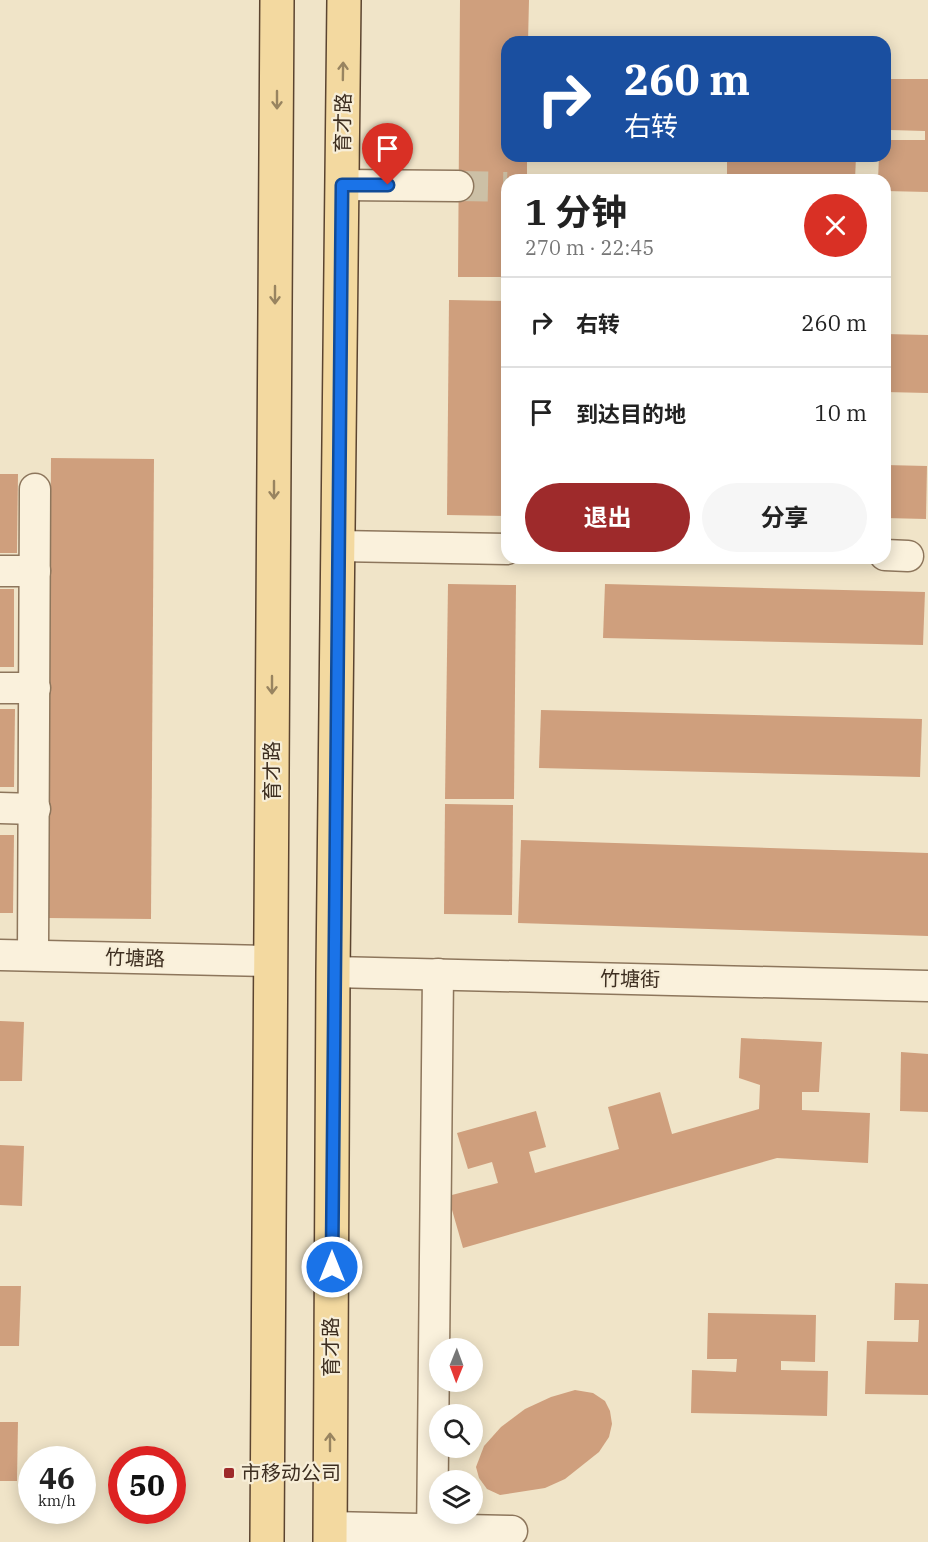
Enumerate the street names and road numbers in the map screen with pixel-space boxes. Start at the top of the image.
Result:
street label: 育才路 [328,93,357,153]
street label: 育才路 [258,741,285,801]
street label: 竹塘路 [105,943,165,972]
street label: 竹塘街 [600,964,660,993]
street label: 育才路 [317,1317,344,1377]

